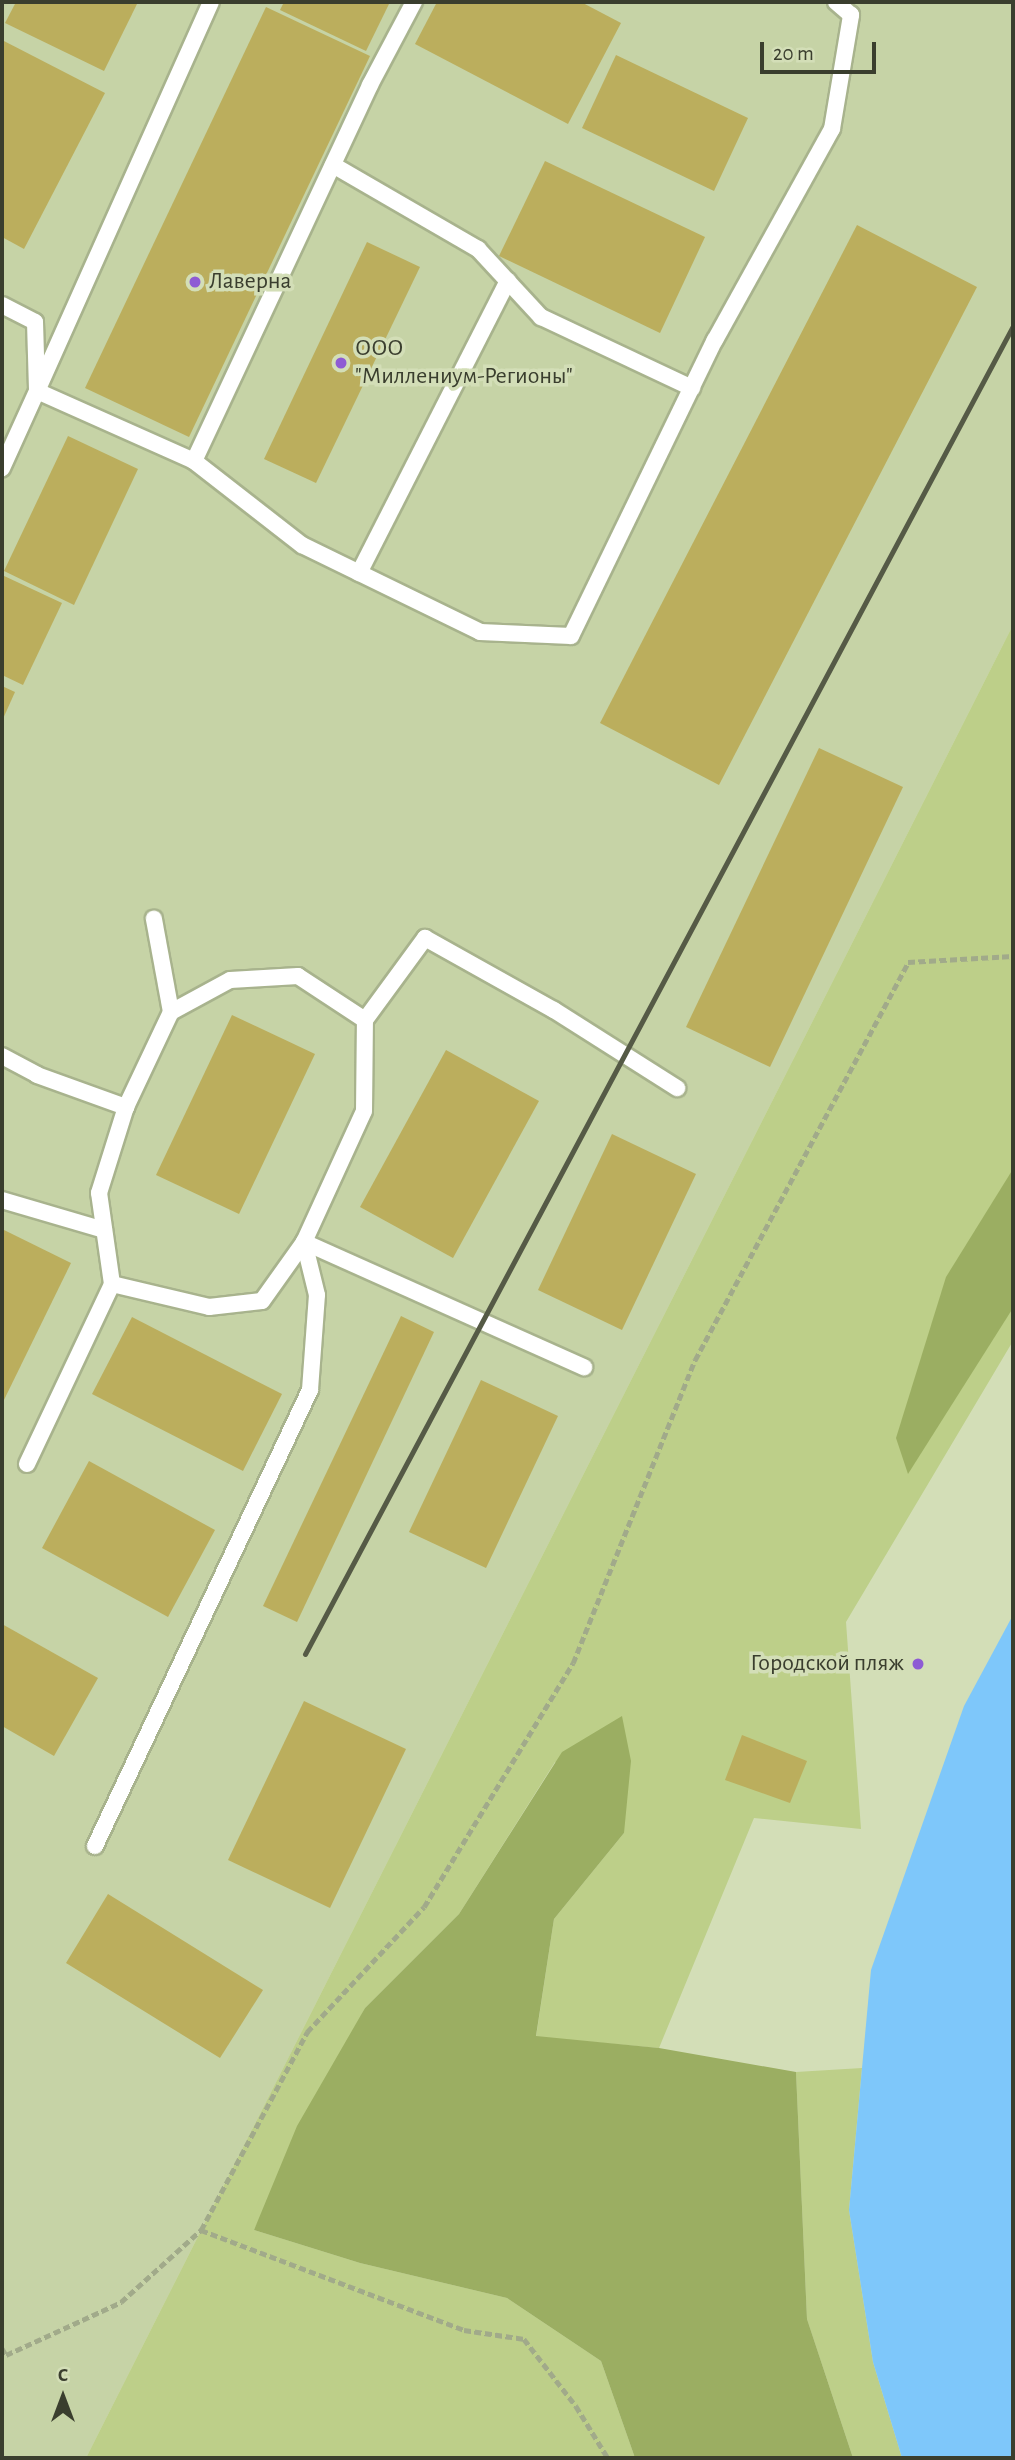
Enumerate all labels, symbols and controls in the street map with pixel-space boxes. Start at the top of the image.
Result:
scale bar [763,28,878,72]
text: 20 m [773,43,814,64]
place label: Лаверна [209,268,291,296]
marker: Лаверна [187,274,203,290]
place label: ООО "Миллениум-Регионы" [355,335,573,391]
marker: ООО "Миллениум-Регионы" [333,355,349,371]
place label: Городской пляж [750,1650,904,1678]
marker: Городской пляж [910,1656,926,1672]
north arrow [28,2362,98,2432]
text: С [58,2366,68,2385]

